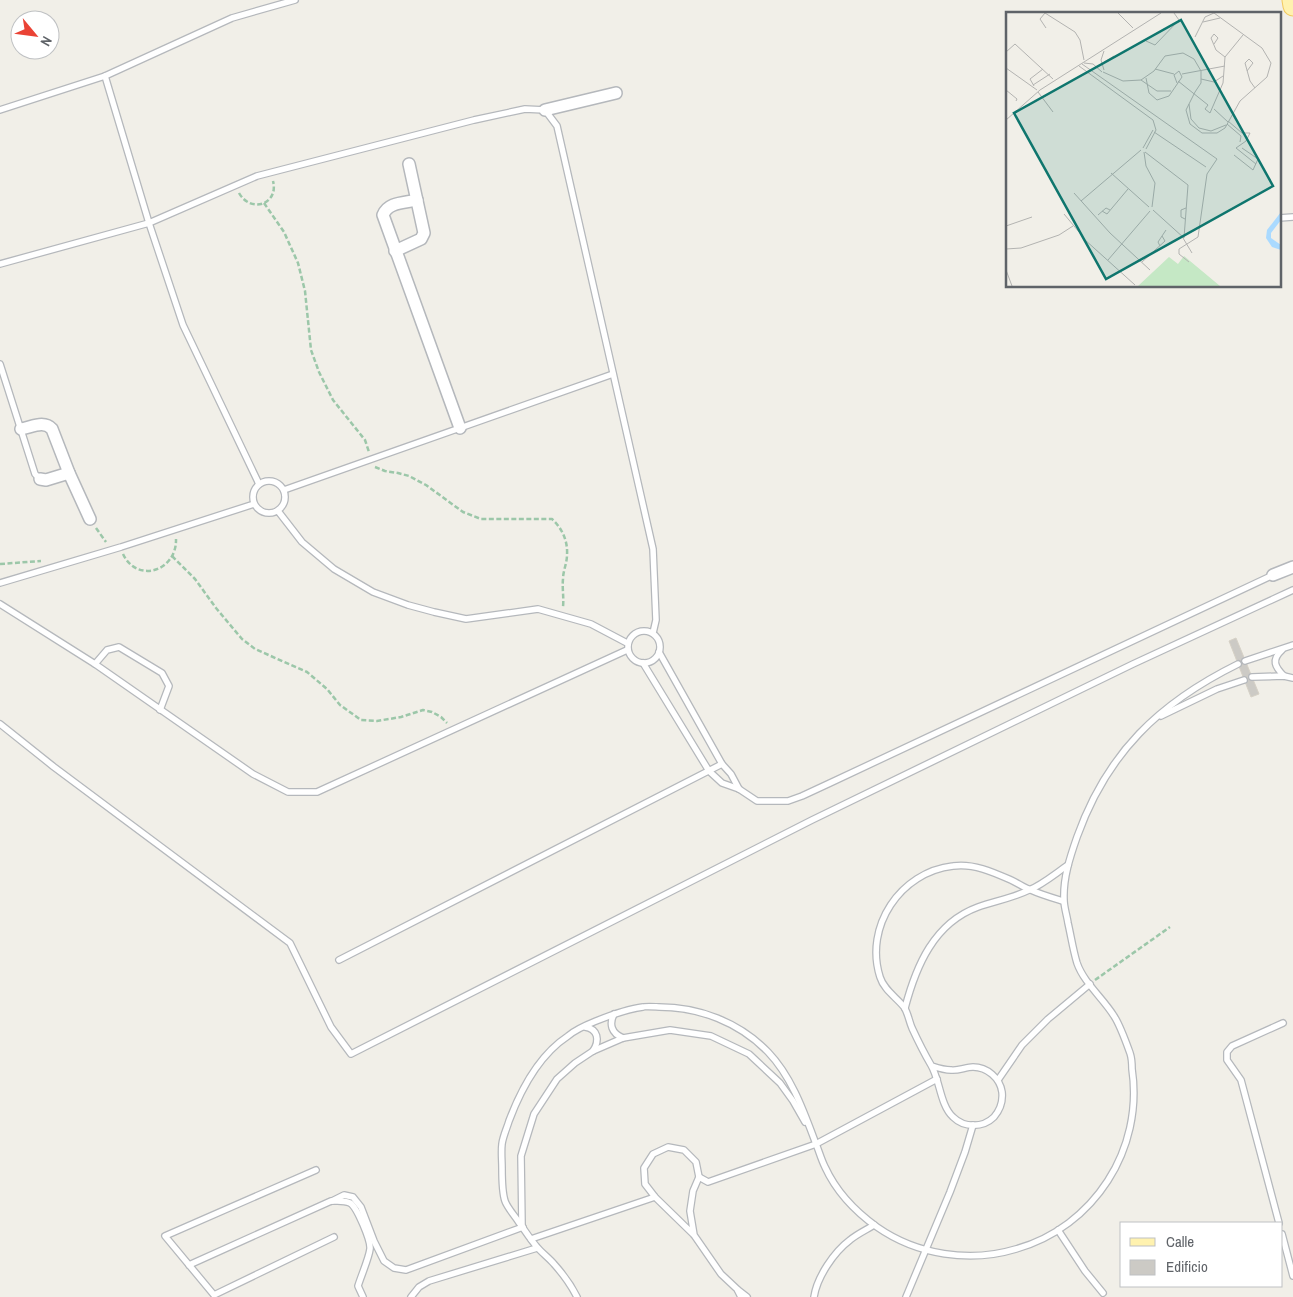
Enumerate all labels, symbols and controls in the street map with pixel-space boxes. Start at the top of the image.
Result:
north arrow [10,10,60,60]
inset map [1006,12,1280,288]
text: N [36,33,56,49]
legend [1120,1222,1283,1287]
text: Calle [1166,1231,1194,1252]
text: Edificio [1166,1256,1208,1277]

